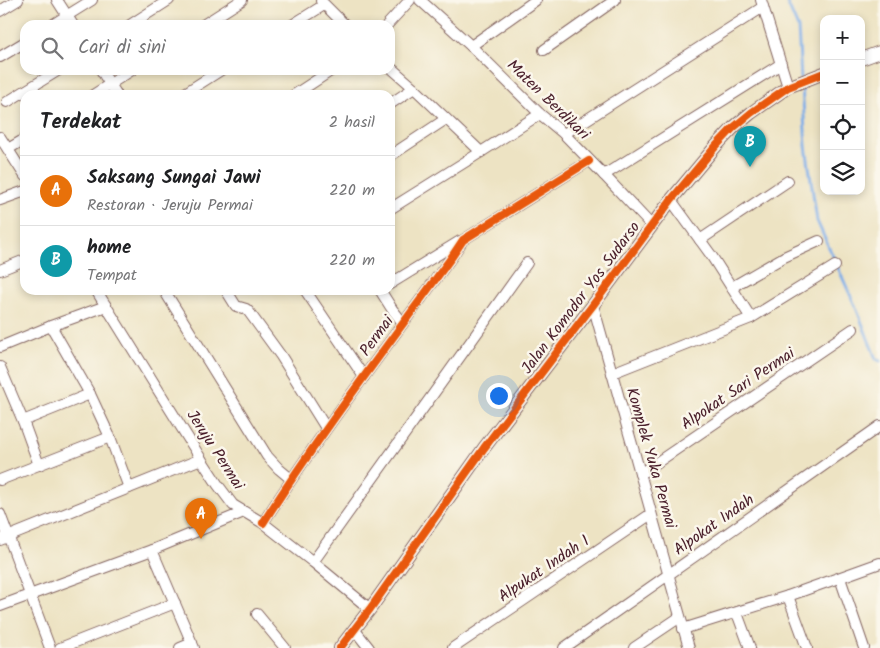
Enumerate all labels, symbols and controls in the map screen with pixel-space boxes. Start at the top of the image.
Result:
map controls [820,15,865,195]
button: + [820,15,865,60]
search box [20,20,395,75]
text: Cari di sini [78,33,166,63]
icon: search [38,34,66,62]
street label: Maten Berdikari [501,54,596,147]
button: − [820,60,865,105]
button: locate [820,105,865,150]
text: Terdekat [40,106,121,139]
text: 2 hasil [329,110,375,135]
pin: B [734,126,766,167]
button: layers [820,150,865,195]
text: Saksang Sungai Jawi [87,163,261,193]
text: A [51,178,61,203]
text: 220 m [329,178,375,203]
text: Restoran · Jeruju Permai [87,193,253,218]
street label: Jalan Komodor Yos Sudarso [515,216,647,380]
text: home [87,233,131,263]
text: B [51,248,61,273]
text: 220 m [329,248,375,273]
text: Tempat [87,263,137,288]
street label: Permai [354,309,401,362]
street label: Alpokat Sari Permai [676,341,801,437]
your location [486,383,512,409]
street label: Komplek Yuka Permai [619,385,683,533]
street label: Jeruju Permai [180,405,251,496]
street label: Alpokat Indah [668,488,760,562]
pin: A [185,498,217,539]
street label: Alpukat Indah 1 [493,529,595,609]

